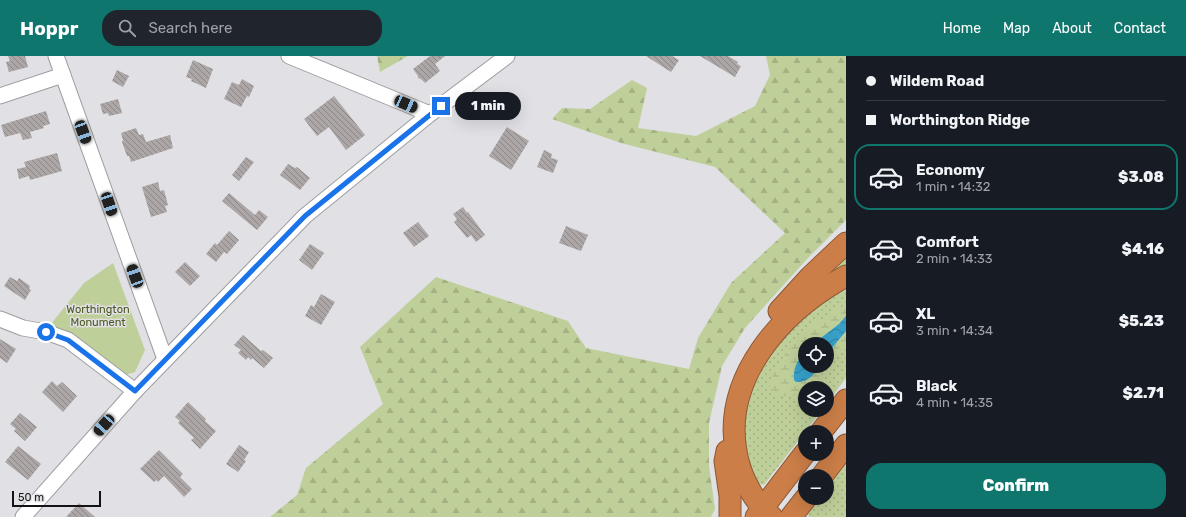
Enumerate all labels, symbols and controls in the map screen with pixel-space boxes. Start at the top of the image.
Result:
search box [102,10,382,46]
text: Hoppr [20,17,78,40]
icon: search [116,17,138,39]
text: Search here [148,19,233,37]
text: Home [943,20,981,37]
text: Map [1003,20,1030,37]
text: About [1052,20,1092,37]
text: Contact [1114,20,1166,37]
text: Wildem Road [890,72,984,90]
callout: 1 min [455,92,521,120]
car [393,94,419,114]
route end [432,97,450,115]
text: 1 min [471,98,505,113]
text: Worthington Ridge [890,111,1030,129]
car [73,119,93,145]
icon: car [868,159,904,195]
text: Economy [916,161,985,179]
text: $3.08 [1118,168,1164,186]
text: 1 min · 14:32 [916,179,990,194]
car [99,191,119,217]
icon: car [868,231,904,267]
text: Comfort [916,233,979,251]
text: $4.16 [1122,240,1164,258]
text: 2 min · 14:33 [916,251,993,266]
car [125,263,145,289]
park label: Worthington Monument [66,303,130,329]
icon: car [868,303,904,339]
text: XL [916,305,935,323]
text: $5.23 [1119,312,1164,330]
route start [37,323,55,341]
text: 3 min · 14:34 [916,323,993,338]
map controls [798,337,834,505]
button: locate [798,337,834,373]
icon: car [868,375,904,411]
text: Black [916,377,957,395]
button: layers [798,381,834,417]
text: $2.71 [1123,384,1164,402]
text: 4 min · 14:35 [916,395,993,410]
car [92,412,116,438]
button: + [798,425,834,461]
button: Confirm [866,463,1166,509]
button: − [798,469,834,505]
scale bar [12,489,101,508]
text: 50 m [18,491,44,504]

